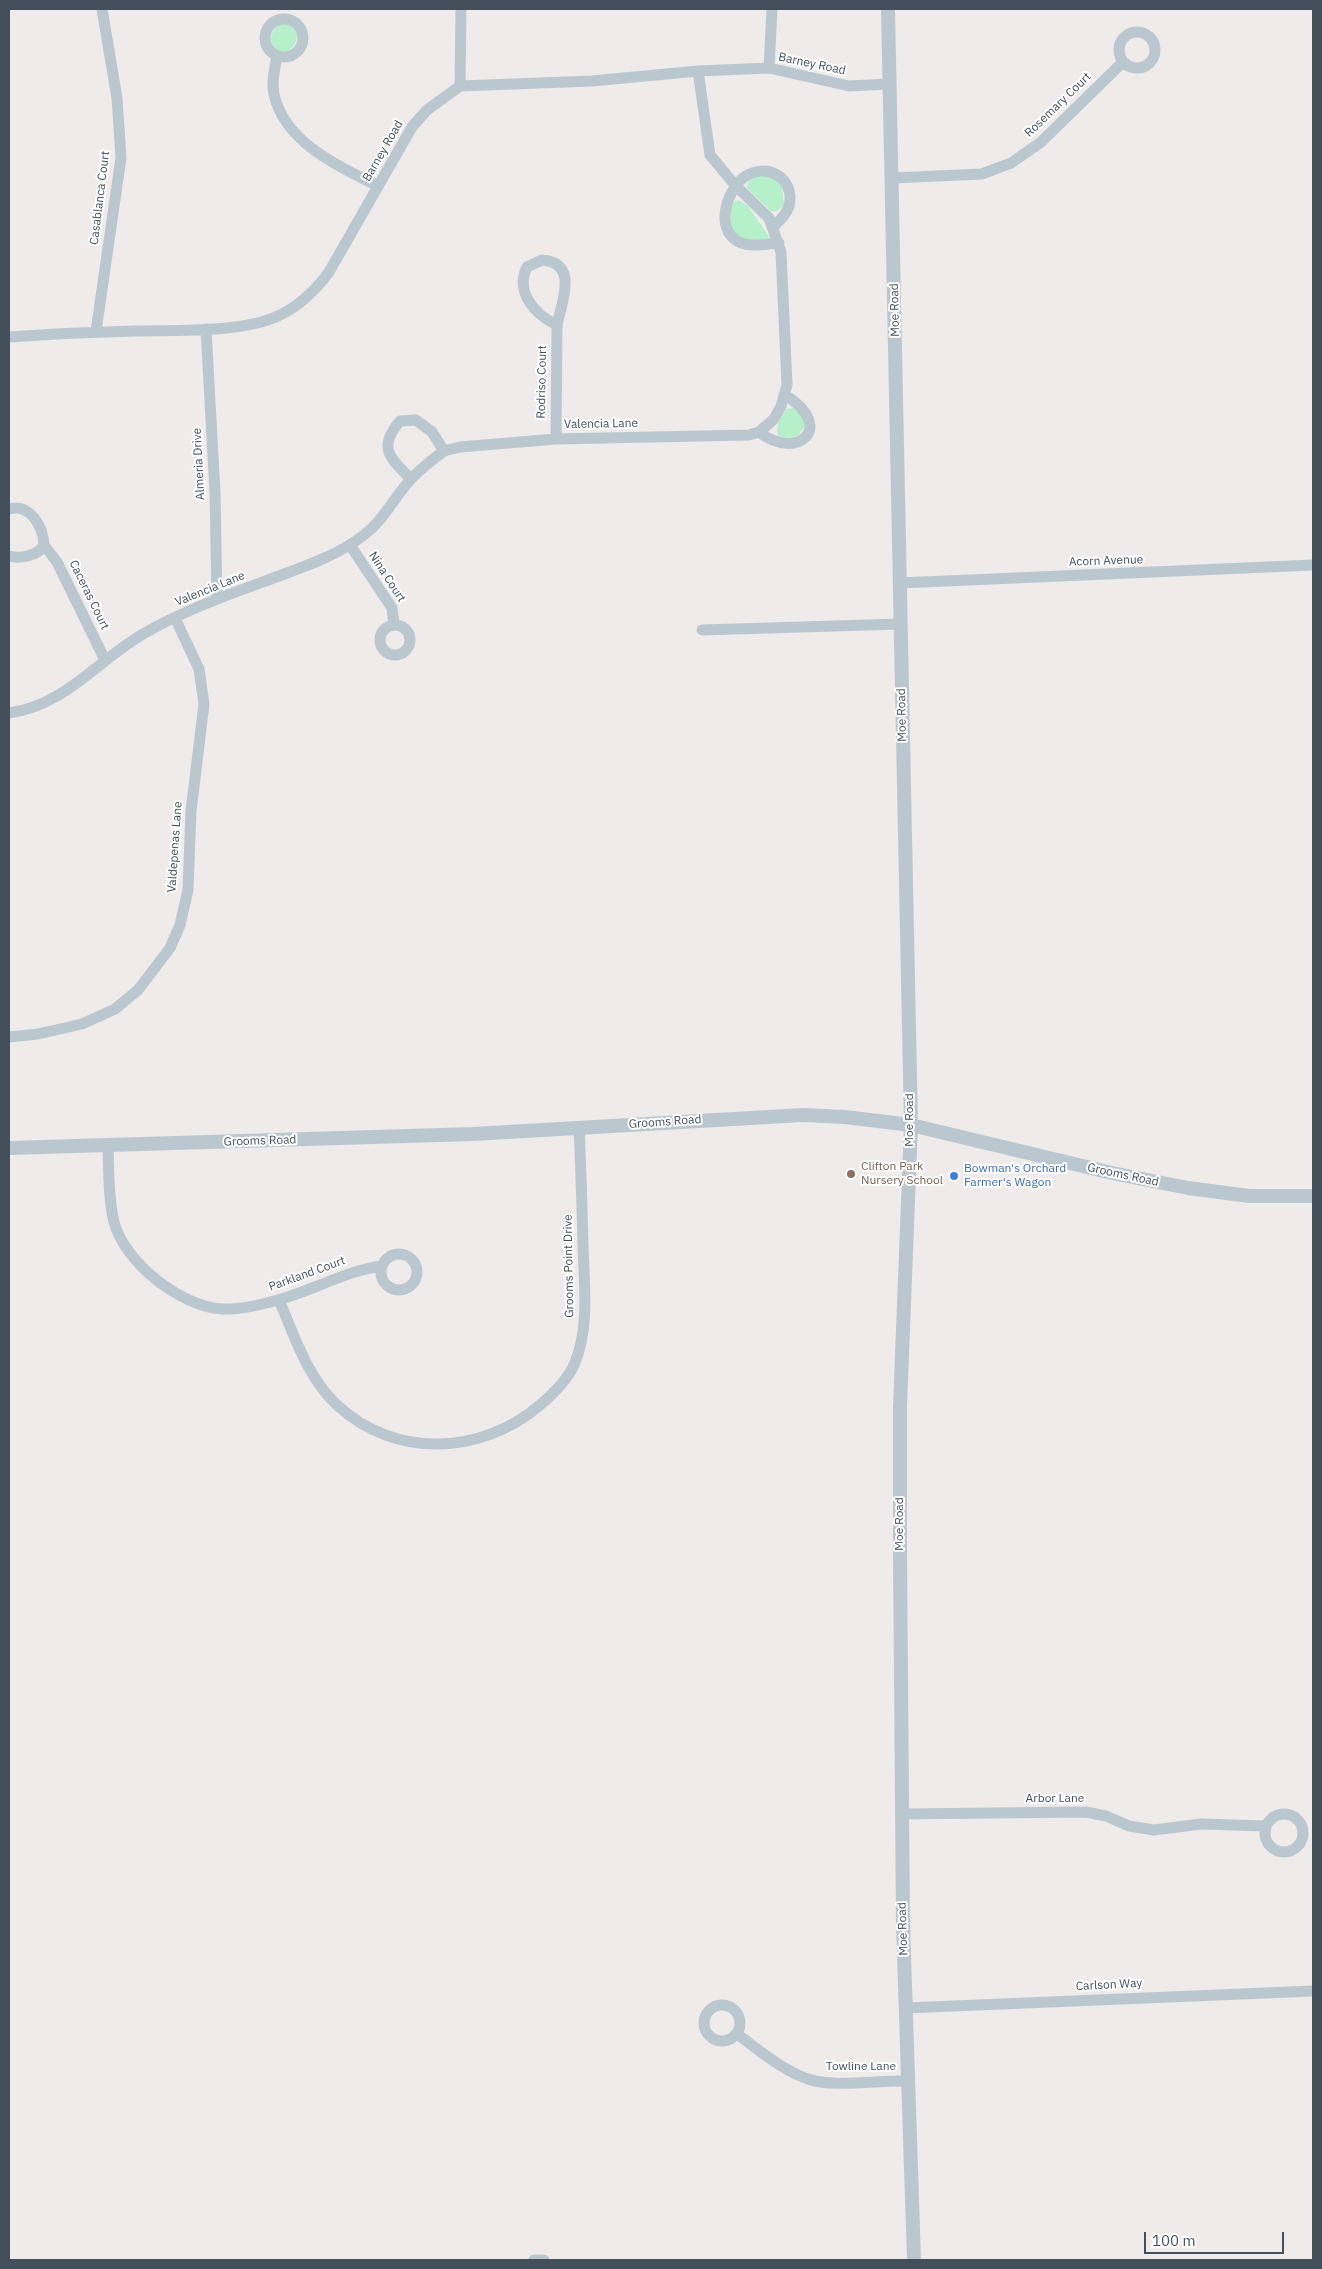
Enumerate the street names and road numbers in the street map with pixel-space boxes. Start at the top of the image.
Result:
street label: Barney Road [777,50,847,78]
street label: Rosemary Court [1022,70,1094,140]
street label: Barney Road [360,118,406,184]
street label: Casablanca Court [87,150,113,246]
street label: Moe Road [887,283,903,337]
street label: Rodriso Court [534,345,550,419]
street label: Valencia Lane [564,416,638,432]
street label: Almeria Drive [190,427,208,501]
street label: Nina Court [365,549,409,605]
street label: Acorn Avenue [1069,553,1143,569]
street label: Caceras Court [66,558,112,632]
street label: Valencia Lane [173,568,247,610]
street label: Moe Road [894,688,910,742]
street label: Valdepenas Lane [165,801,185,893]
street label: Moe Road [903,1093,917,1147]
street label: Grooms Road [628,1112,702,1132]
street label: Grooms Road [223,1133,297,1149]
street label: Grooms Road [1086,1160,1160,1190]
street label: Grooms Point Drive [561,1214,577,1318]
street label: Parkland Court [267,1254,347,1294]
street label: Moe Road [893,1497,907,1551]
street label: Arbor Lane [1026,1792,1084,1806]
street label: Moe Road [895,1902,911,1956]
street label: Carlson Way [1075,1976,1143,1994]
street label: Towline Lane [826,2060,896,2074]

